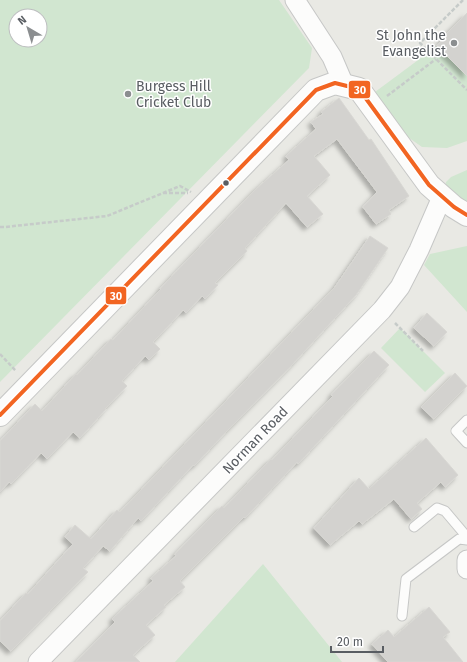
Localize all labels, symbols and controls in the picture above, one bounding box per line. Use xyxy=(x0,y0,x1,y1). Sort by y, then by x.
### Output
north arrow xyxy=(8,8,48,48)
text: N xyxy=(15,13,29,28)
place label: St John the Evangelist xyxy=(376,27,447,60)
marker: St John the Evangelist xyxy=(449,38,459,48)
place label: Burgess Hill Cricket Club xyxy=(136,78,211,111)
line badge: 30 xyxy=(348,80,371,99)
text: 30 xyxy=(353,84,367,97)
marker: Burgess Hill Cricket Club xyxy=(123,89,133,99)
unlabelled marker xyxy=(221,178,231,188)
line badge: 30 xyxy=(105,286,127,305)
text: 30 xyxy=(109,290,123,303)
street label: Norman Road xyxy=(219,403,292,478)
scale bar xyxy=(331,628,383,654)
text: 20 m xyxy=(337,635,363,649)

